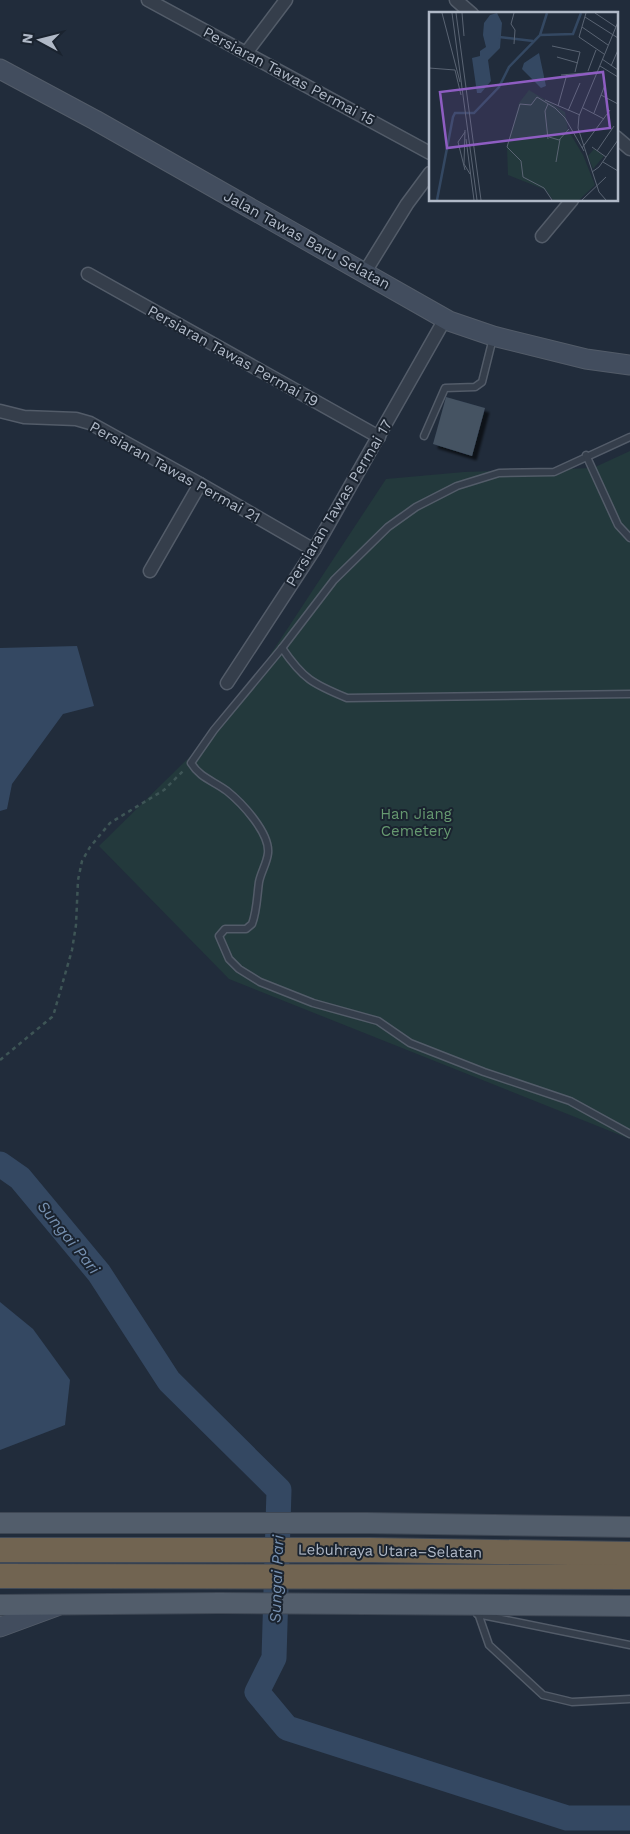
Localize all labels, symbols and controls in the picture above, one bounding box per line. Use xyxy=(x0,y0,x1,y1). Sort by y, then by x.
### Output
inset map xyxy=(429,12,618,201)
north arrow xyxy=(15,15,65,65)
street label: Persiaran Tawas Permai 15 xyxy=(200,23,378,129)
text: N xyxy=(19,32,36,45)
street label: Jalan Tawas Baru Selatan xyxy=(221,187,393,293)
street label: Persiaran Tawas Permai 19 xyxy=(144,301,322,411)
street label: Persiaran Tawas Permai 17 xyxy=(282,416,396,590)
street label: Persiaran Tawas Permai 21 xyxy=(87,418,263,526)
park label: Han Jiang Cemetery xyxy=(380,805,452,840)
water label: Sungai Pari xyxy=(33,1197,104,1278)
water label: Sungai Pari xyxy=(265,1534,288,1623)
street label: Lebuhraya Utara–Selatan xyxy=(298,1540,482,1562)

